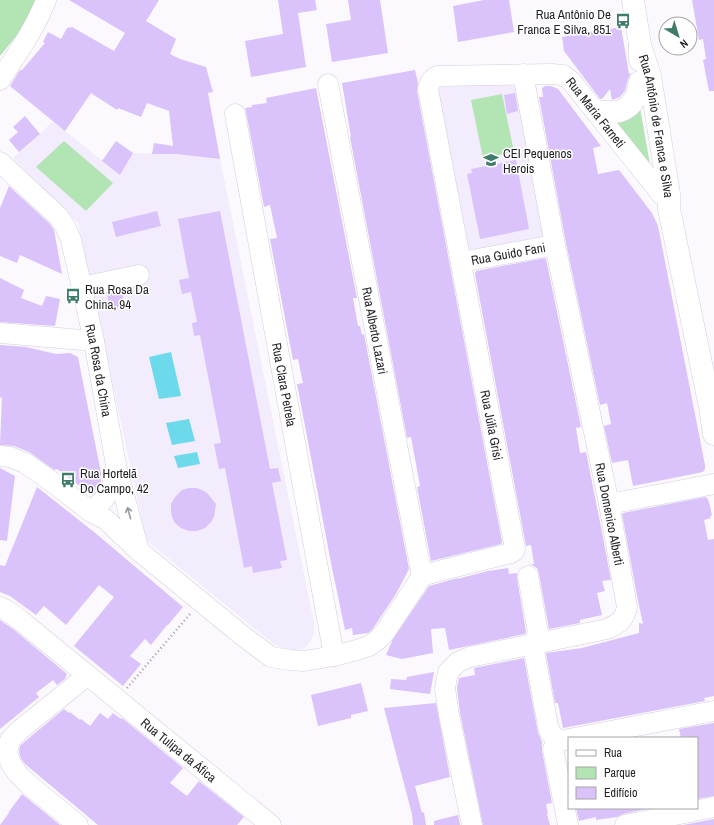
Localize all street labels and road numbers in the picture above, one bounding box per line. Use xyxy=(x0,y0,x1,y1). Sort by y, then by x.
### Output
street label: Rua Antônio de Franca e Silva xyxy=(635,52,677,198)
street label: Rua Maria Farneti xyxy=(562,74,629,152)
street label: Rua Guido Fani xyxy=(470,239,547,269)
street label: Rua Alberto Lazari xyxy=(358,286,391,376)
street label: Rua Rosa da China xyxy=(81,322,115,418)
street label: Rua Clara Petrela xyxy=(268,341,300,428)
street label: Rua Júlia Grisi xyxy=(476,389,507,462)
street label: Rua Domenico Alberti xyxy=(591,461,628,567)
street label: Rua Tulipa da Áfica xyxy=(137,714,220,786)

